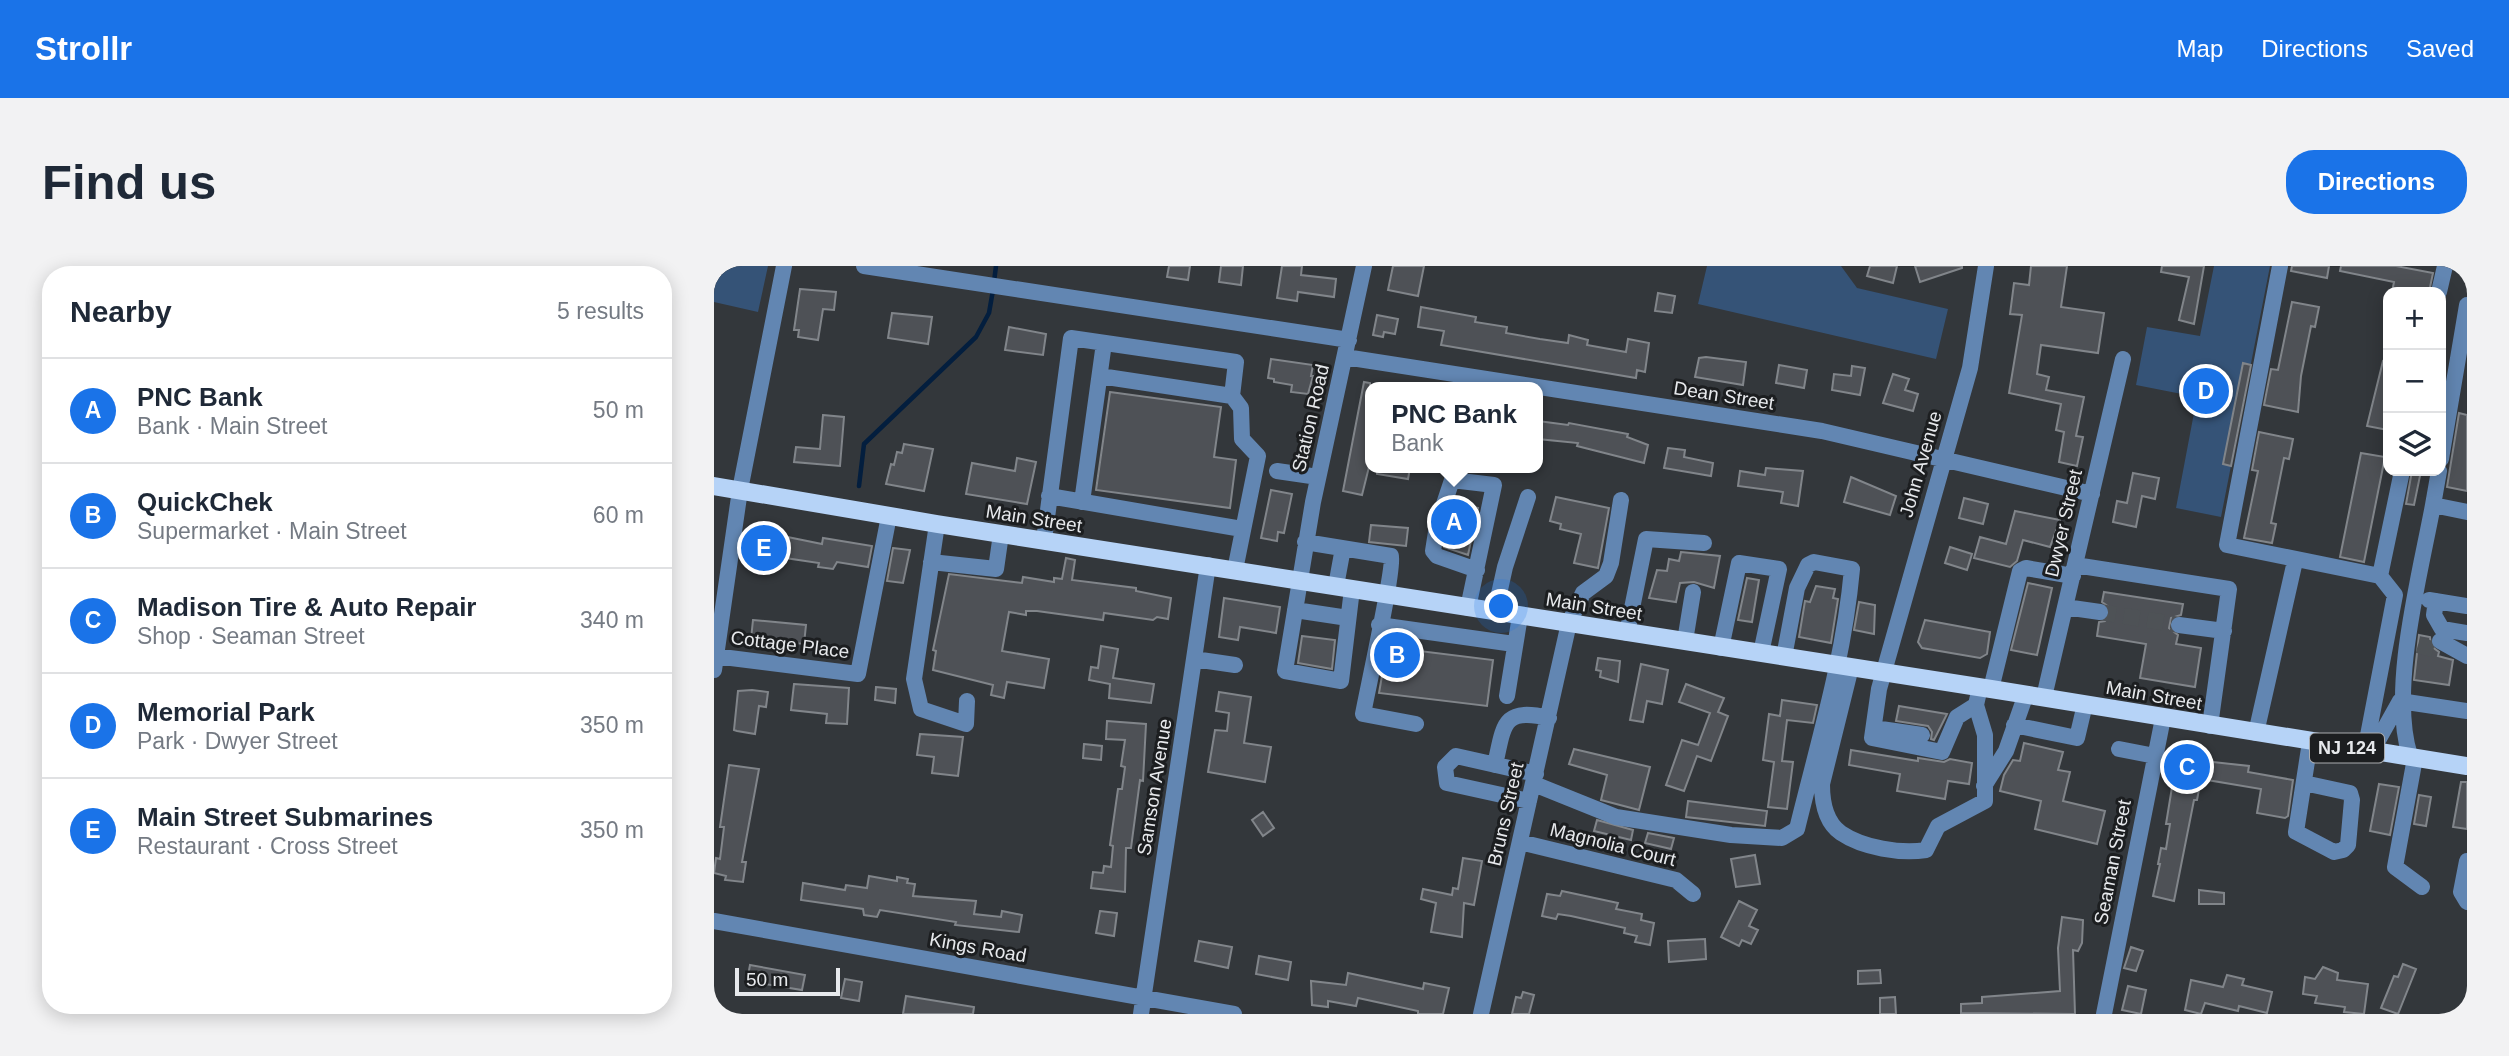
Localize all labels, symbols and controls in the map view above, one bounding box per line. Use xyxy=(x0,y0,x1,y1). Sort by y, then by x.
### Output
text: Strollr xyxy=(35,30,132,67)
text: Map xyxy=(2177,35,2223,62)
text: Directions xyxy=(2261,35,2368,62)
text: Saved xyxy=(2406,35,2474,62)
button: Directions xyxy=(2286,150,2467,214)
text: Find us xyxy=(42,155,216,209)
map controls xyxy=(2383,287,2446,476)
button: + xyxy=(2383,287,2446,350)
text: Nearby xyxy=(70,295,172,328)
text: 5 results xyxy=(557,298,644,324)
button: − xyxy=(2383,350,2446,413)
street label: Station Road xyxy=(1288,362,1333,474)
pin: D xyxy=(2183,365,2229,417)
street label: Dean Street xyxy=(1672,377,1776,414)
text: PNC Bank xyxy=(137,382,263,412)
popup xyxy=(1365,382,1543,473)
text: A xyxy=(85,397,101,423)
text: 50 m xyxy=(593,397,644,423)
text: PNC Bank xyxy=(1391,399,1517,429)
street label: John Avenue xyxy=(1895,409,1946,520)
text: Bank · Main Street xyxy=(137,413,327,439)
button: layers xyxy=(2383,413,2446,476)
text: Bank xyxy=(1391,430,1444,456)
street label: Dwyer Street xyxy=(2041,467,2086,579)
text: QuickChek xyxy=(137,487,273,517)
pin: A xyxy=(1431,496,1477,548)
street label: Main Street xyxy=(984,501,1084,537)
text: B xyxy=(85,502,101,528)
text: 60 m xyxy=(593,502,644,528)
text: Supermarket · Main Street xyxy=(137,518,407,544)
pin: E xyxy=(741,522,787,574)
your location xyxy=(1484,589,1518,623)
street label: Main Street xyxy=(1544,589,1644,625)
text: Madison Tire & Auto Repair xyxy=(137,592,477,622)
text: C xyxy=(85,607,101,633)
text: 340 m xyxy=(580,607,644,633)
text: Shop · Seaman Street xyxy=(137,623,365,649)
street label: Cottage Place xyxy=(729,627,850,662)
pin: B xyxy=(1374,629,1420,681)
street label: Main Street xyxy=(2104,677,2204,714)
text: Memorial Park xyxy=(137,697,315,727)
text: D xyxy=(85,712,101,738)
text: 350 m xyxy=(580,712,644,738)
street label: Samson Avenue xyxy=(1133,717,1176,857)
text: Park · Dwyer Street xyxy=(137,728,338,754)
road number: NJ 124 xyxy=(2310,734,2384,762)
pin: C xyxy=(2164,741,2210,793)
street label: Bruns Street xyxy=(1483,760,1528,868)
street label: Seaman Street xyxy=(2090,797,2135,926)
text: Main Street Submarines xyxy=(137,802,433,832)
text: E xyxy=(85,817,101,843)
text: 350 m xyxy=(580,817,644,843)
street label: Magnolia Court xyxy=(1548,819,1679,870)
text: Restaurant · Cross Street xyxy=(137,833,398,859)
street label: Kings Road xyxy=(928,929,1028,966)
scale bar xyxy=(735,965,840,997)
text: 50 m xyxy=(746,969,788,990)

